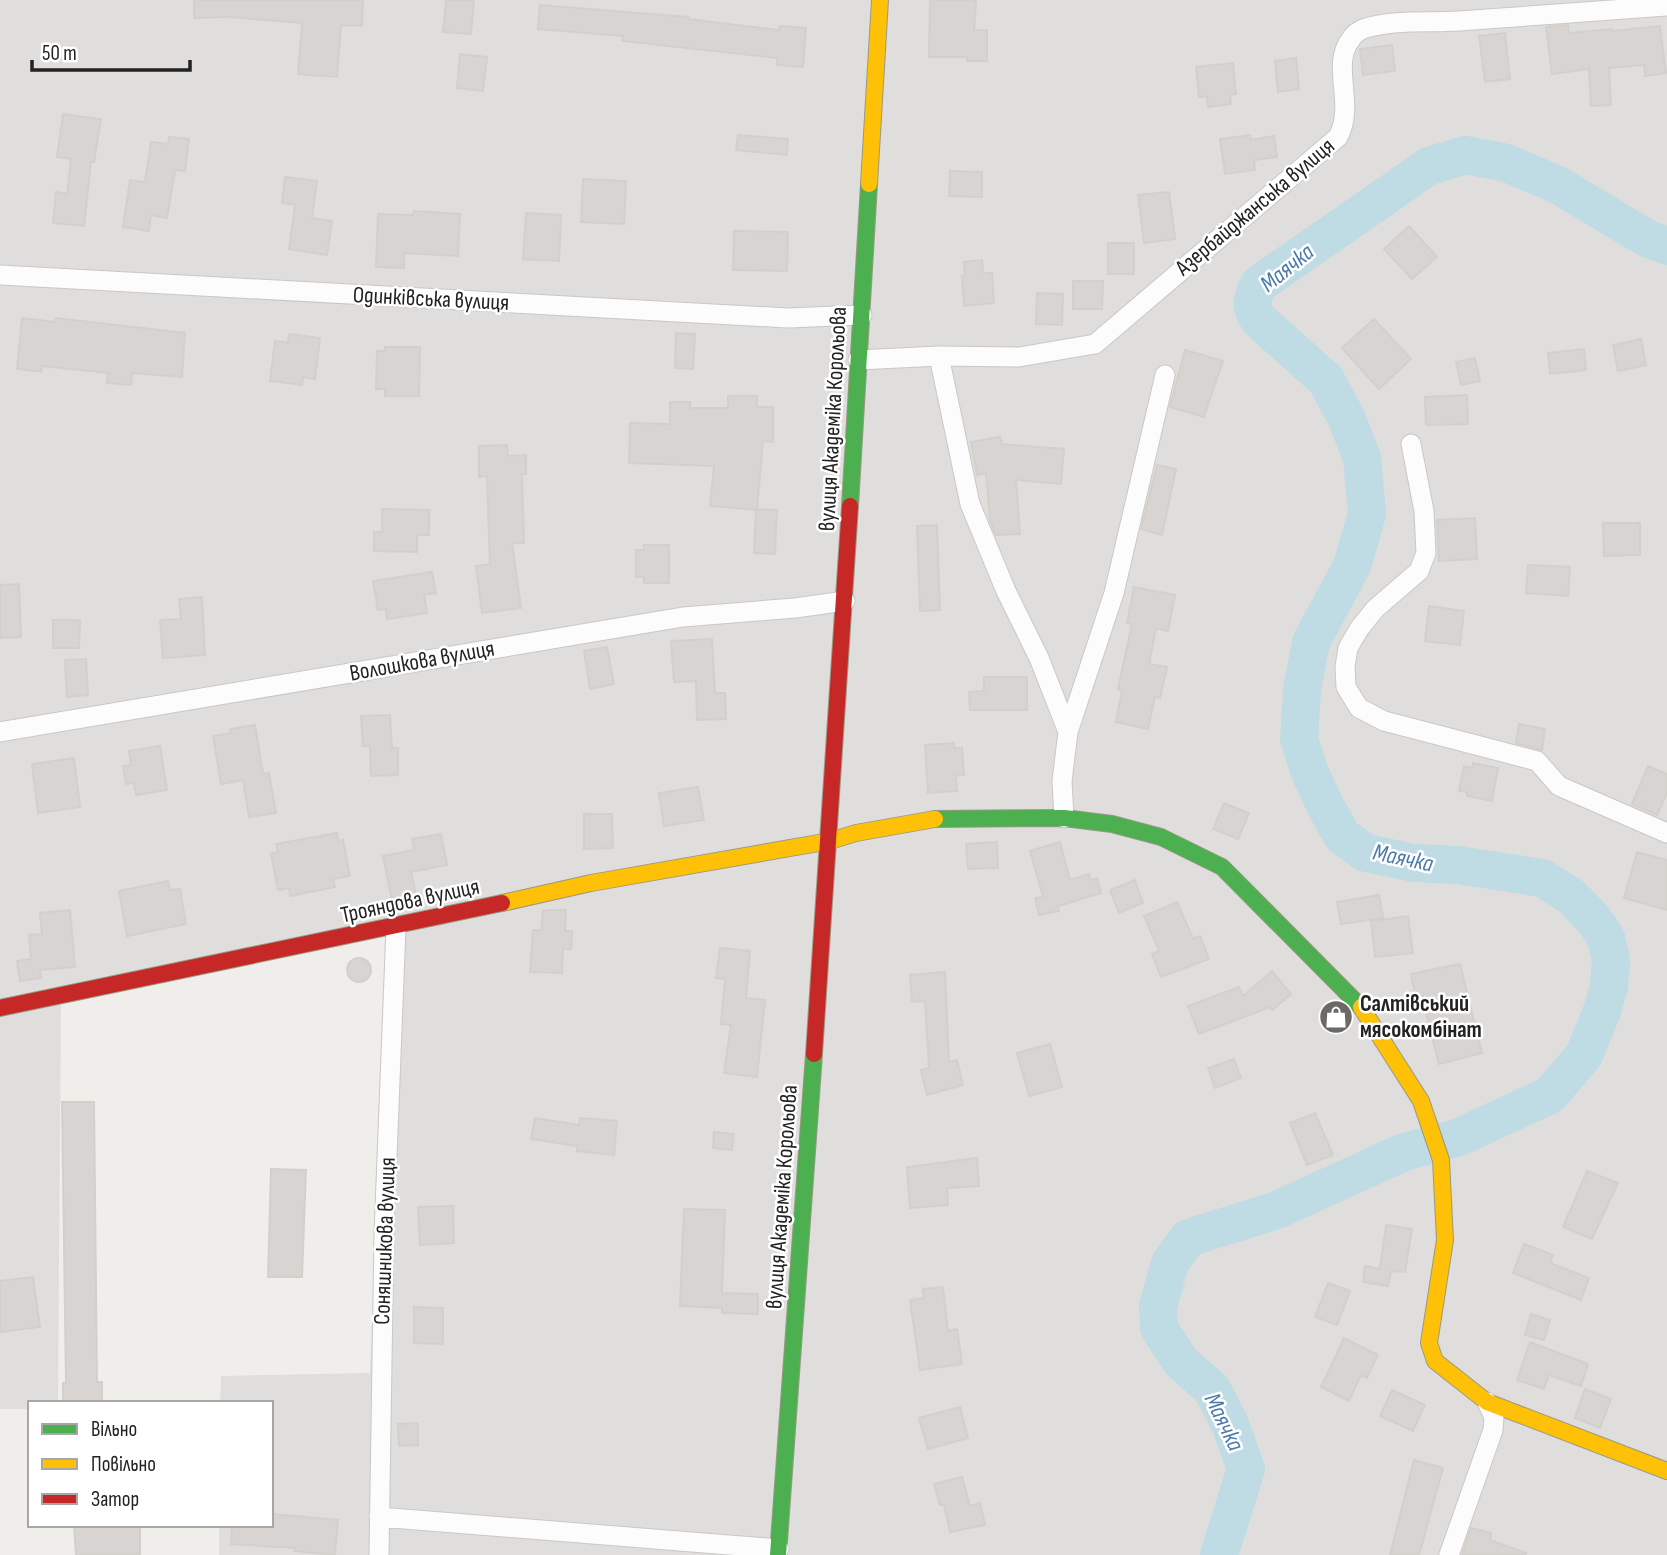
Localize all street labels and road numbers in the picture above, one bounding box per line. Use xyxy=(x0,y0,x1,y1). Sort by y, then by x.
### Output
street label: Азербайджанська вулиця xyxy=(1169,132,1340,282)
street label: Одинківська вулиця xyxy=(352,281,510,317)
street label: вулиця Академіка Корольова xyxy=(813,306,853,532)
street label: Волошкова вулиця xyxy=(347,634,497,688)
street label: Трояндова вулиця xyxy=(338,873,482,929)
street label: вулиця Академіка Корольова xyxy=(760,1084,804,1310)
street label: Соняшникова вулиця xyxy=(368,1157,402,1325)

